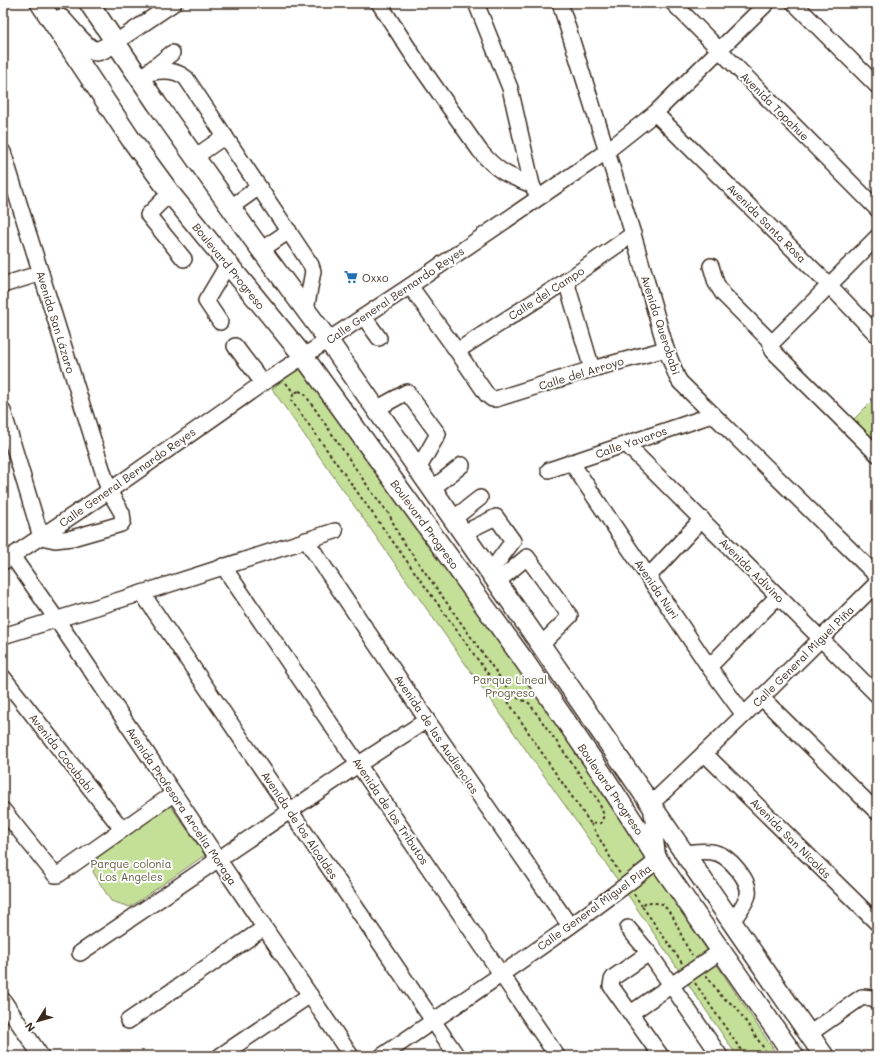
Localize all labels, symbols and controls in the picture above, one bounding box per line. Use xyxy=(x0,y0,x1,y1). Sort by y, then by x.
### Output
street label: Avenida Topahue xyxy=(737,68,813,144)
street label: Avenida Santa Rosa xyxy=(724,180,810,266)
street label: Boulevard Progreso xyxy=(190,220,269,313)
street label: Calle General Bernardo Reyes xyxy=(323,243,467,347)
street label: Calle del Campo xyxy=(505,263,587,323)
street label: Avenida San Lázaro xyxy=(33,269,79,375)
supermarket icon: Oxxo xyxy=(343,269,359,285)
place label: Oxxo xyxy=(362,270,389,285)
street label: Avenida Querobabi xyxy=(638,273,684,377)
street label: Calle del Arroyo xyxy=(537,353,626,393)
street label: Calle Yavaros xyxy=(593,423,669,461)
street label: Calle General Bernardo Reyes xyxy=(56,424,198,530)
street label: Boulevard Progreso xyxy=(387,476,463,572)
street label: Avenida Adivino xyxy=(716,534,788,606)
street label: Avenida Nuri xyxy=(631,556,683,622)
street label: Calle General Miguel Piña xyxy=(749,602,857,710)
street label: Avenida de las Audiencias xyxy=(391,672,483,796)
park label: Parque Lineal Progreso xyxy=(473,672,547,700)
street label: Avenida Cocubabi xyxy=(26,710,98,796)
street label: Avenida Profesora Arcelia Moraga xyxy=(123,724,241,888)
street label: Boulevard Progreso xyxy=(575,740,647,838)
street label: Avenida de los Tributos xyxy=(350,755,432,867)
street label: Avenida de los Alcaldes xyxy=(258,768,342,882)
street label: Avenida San Nicolás xyxy=(747,794,835,882)
park label: Parque colonia Los Angeles xyxy=(90,856,172,884)
street label: Calle General Miguel Piña xyxy=(534,860,654,954)
north arrow xyxy=(18,1001,58,1041)
text: N xyxy=(21,1019,38,1035)

